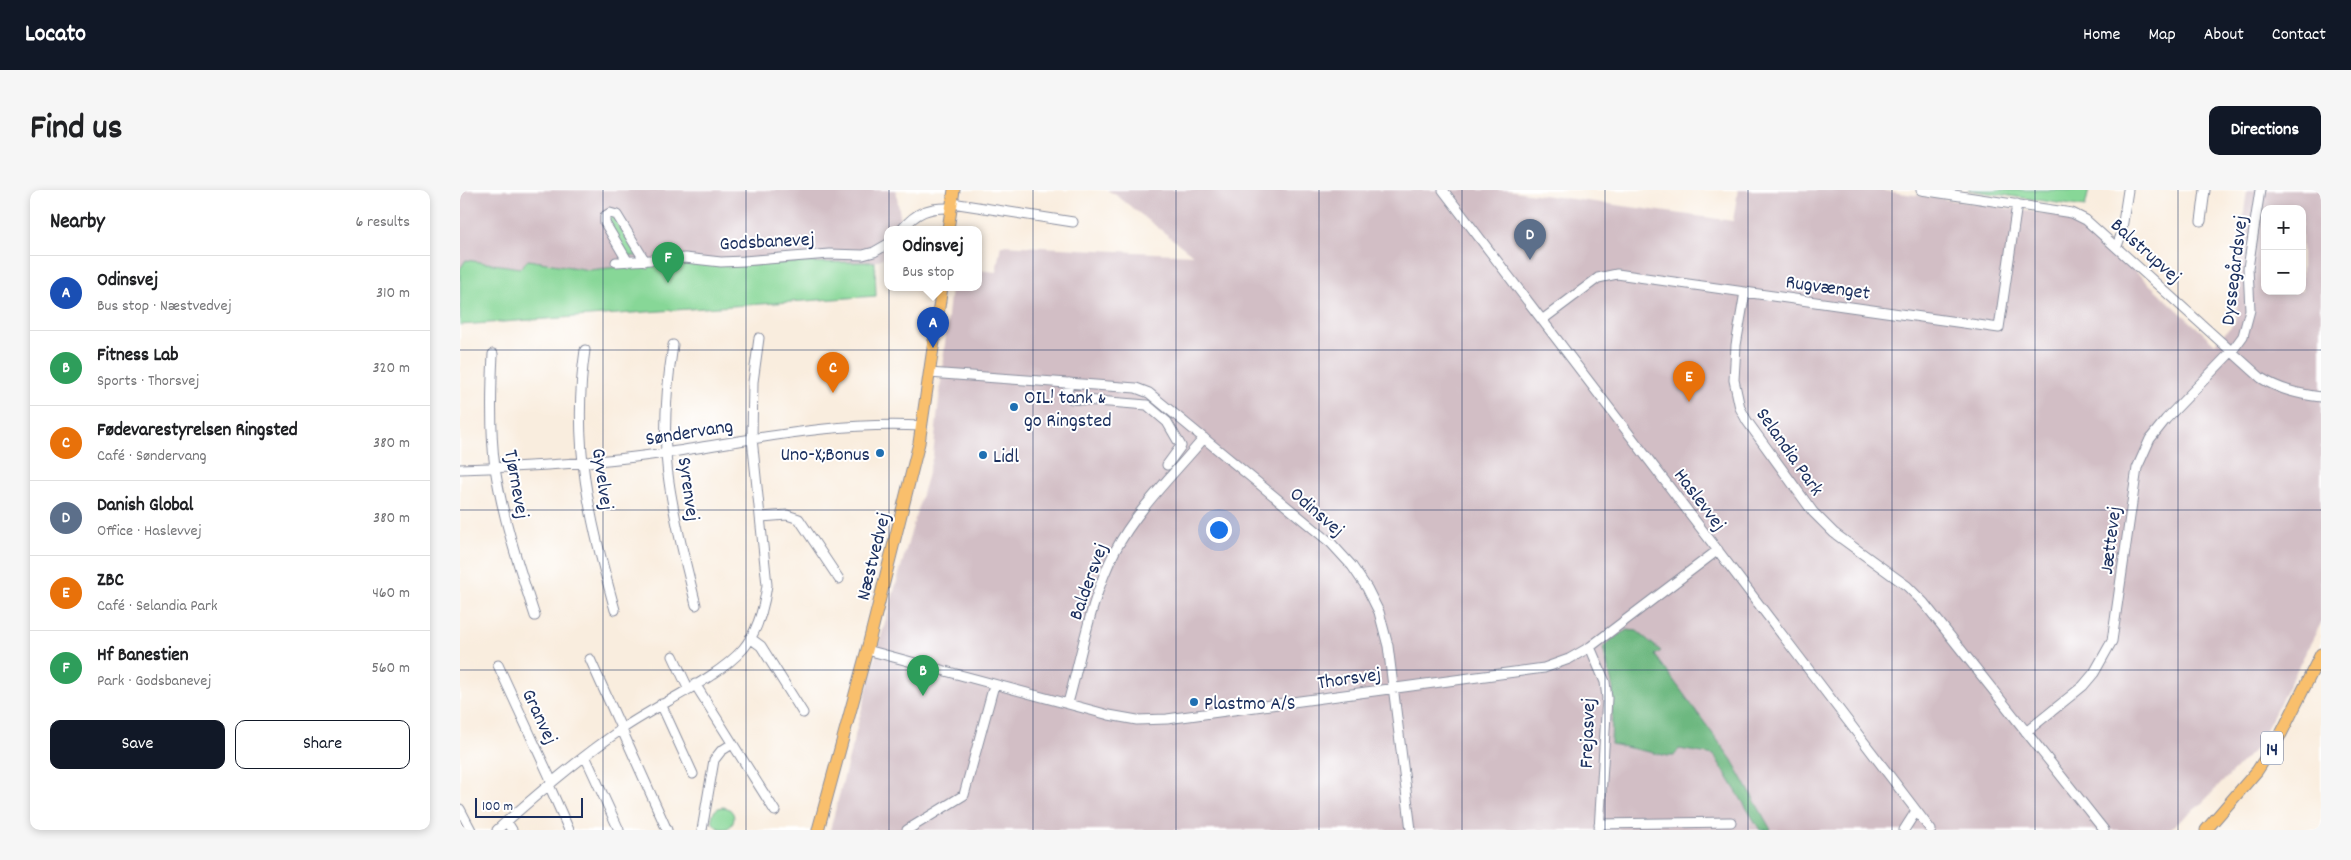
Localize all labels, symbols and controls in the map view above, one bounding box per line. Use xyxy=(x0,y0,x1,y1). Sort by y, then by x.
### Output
text: Locato xyxy=(25,18,86,52)
text: Home xyxy=(2083,23,2120,48)
text: Map xyxy=(2148,23,2176,48)
text: About xyxy=(2204,23,2244,48)
text: Contact xyxy=(2272,23,2326,48)
text: Find us xyxy=(30,105,122,155)
button: Directions xyxy=(2209,106,2321,155)
map controls xyxy=(2261,205,2306,295)
button: + xyxy=(2261,205,2306,250)
text: Nearby xyxy=(50,208,105,238)
text: 6 results xyxy=(355,211,410,234)
street label: Balstrupvej xyxy=(2103,213,2187,292)
street label: Dyssegårdsvej xyxy=(2215,214,2257,327)
pin: D xyxy=(1514,219,1546,260)
popup xyxy=(884,226,982,291)
street label: Godsbanevej xyxy=(719,227,815,259)
text: Odinsvej xyxy=(902,234,964,261)
pin: F xyxy=(652,242,684,283)
button: − xyxy=(2261,250,2306,295)
text: Bus stop xyxy=(902,261,954,284)
text: Odinsvej xyxy=(97,268,158,295)
street label: Rugvænget xyxy=(1784,269,1872,309)
text: A xyxy=(62,282,70,305)
text: 310 m xyxy=(376,282,410,305)
text: Bus stop · Næstvedvej xyxy=(97,295,232,318)
pin: A xyxy=(917,307,949,348)
text: Fitness Lab xyxy=(97,343,178,370)
pin: C xyxy=(817,352,849,393)
text: B xyxy=(62,357,70,380)
text: 320 m xyxy=(373,357,410,380)
pin: E xyxy=(1673,361,1705,402)
text: Sports · Thorsvej xyxy=(97,370,200,393)
place label: OIL! tank & go Ringsted xyxy=(1024,385,1112,436)
marker: OIL! tank & go Ringsted xyxy=(1008,401,1020,413)
street label: Selandia Park xyxy=(1748,403,1829,503)
street label: Søndervang xyxy=(644,413,735,455)
text: Fødevarestyrelsen Ringsted xyxy=(97,418,298,445)
text: C xyxy=(62,432,70,455)
text: 380 m xyxy=(373,432,410,455)
place label: Uno-X;Bonus xyxy=(780,442,870,470)
place label: Lidl xyxy=(993,444,1019,472)
text: Café · Søndervang xyxy=(97,445,207,468)
street label: Gyvelvej xyxy=(583,447,619,512)
marker: Uno-X;Bonus xyxy=(874,447,886,459)
street label: Tjørnevej xyxy=(495,448,535,521)
marker: Lidl xyxy=(977,449,989,461)
street label: Syrenvej xyxy=(669,455,705,523)
street label: Haslevvej xyxy=(1666,463,1732,538)
street label: Odinsvej xyxy=(1282,482,1350,545)
text: Danish Global xyxy=(97,493,193,520)
street label: Jættevej xyxy=(2094,505,2130,576)
text: D xyxy=(62,507,70,530)
text: 380 m xyxy=(373,507,410,530)
street label: Næstvedvej xyxy=(850,510,899,604)
your location xyxy=(1206,517,1232,543)
text: Office · Haslevvej xyxy=(97,520,202,543)
street label: Baldersvej xyxy=(1063,540,1117,624)
text: ZBC xyxy=(97,568,124,595)
text: E xyxy=(62,582,70,605)
text: 460 m xyxy=(372,582,410,605)
text: Café · Selandia Park xyxy=(97,595,218,618)
text: Hf Banestien xyxy=(97,643,188,670)
pin: B xyxy=(907,655,939,696)
text: F xyxy=(62,657,70,680)
text: 560 m xyxy=(371,657,410,680)
street label: Thorsvej xyxy=(1316,662,1383,698)
text: Park · Godsbanevej xyxy=(97,670,211,693)
street label: Granvej xyxy=(513,685,563,750)
place label: Plastmo A/S xyxy=(1204,691,1296,719)
marker: Plastmo A/S xyxy=(1188,696,1200,708)
street label: Frejasvej xyxy=(1574,697,1604,769)
button: Save xyxy=(50,720,225,769)
button: Share xyxy=(235,720,410,769)
road number: 14 xyxy=(2261,732,2283,764)
scale bar xyxy=(475,795,582,818)
text: 100 m xyxy=(482,797,513,817)

